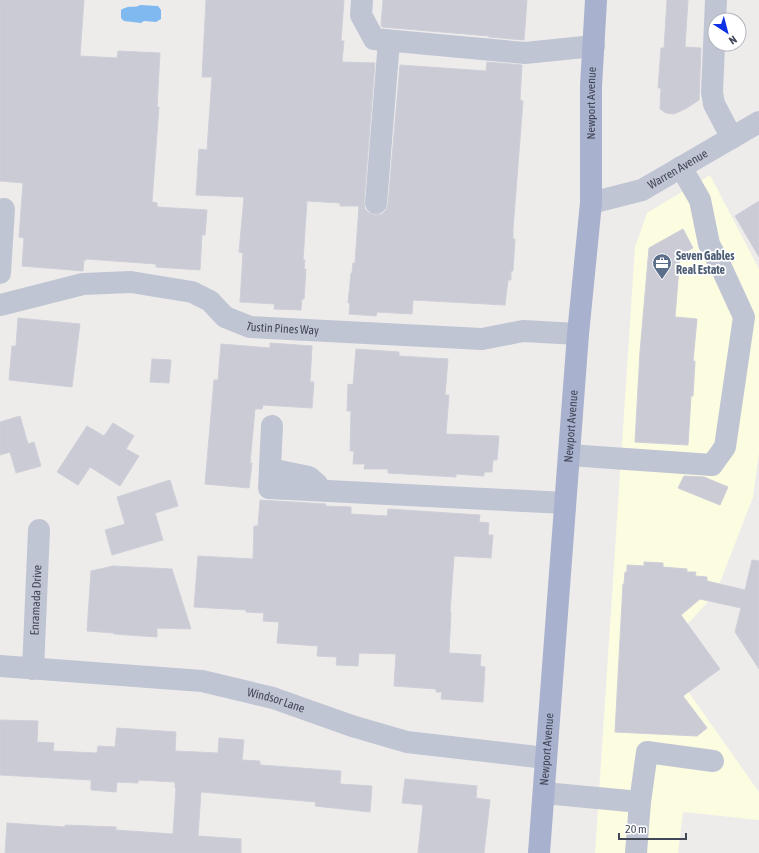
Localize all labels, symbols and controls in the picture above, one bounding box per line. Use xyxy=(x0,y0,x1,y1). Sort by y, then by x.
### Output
north arrow xyxy=(707,12,747,52)
text: N xyxy=(727,33,739,47)
street label: Newport Avenue xyxy=(584,66,599,139)
street label: Warren Avenue xyxy=(645,146,710,192)
place label: Seven Gables Real Estate xyxy=(676,249,735,277)
office icon: Seven Gables Real Estate xyxy=(651,252,673,280)
street label: Tustin Pines Way xyxy=(244,319,319,338)
street label: Newport Avenue xyxy=(561,389,581,463)
street label: Enramada Drive xyxy=(27,565,44,636)
street label: Windsor Lane xyxy=(246,685,307,716)
street label: Newport Avenue xyxy=(537,713,556,786)
scale bar xyxy=(619,815,686,841)
text: 20 m xyxy=(625,822,647,836)

